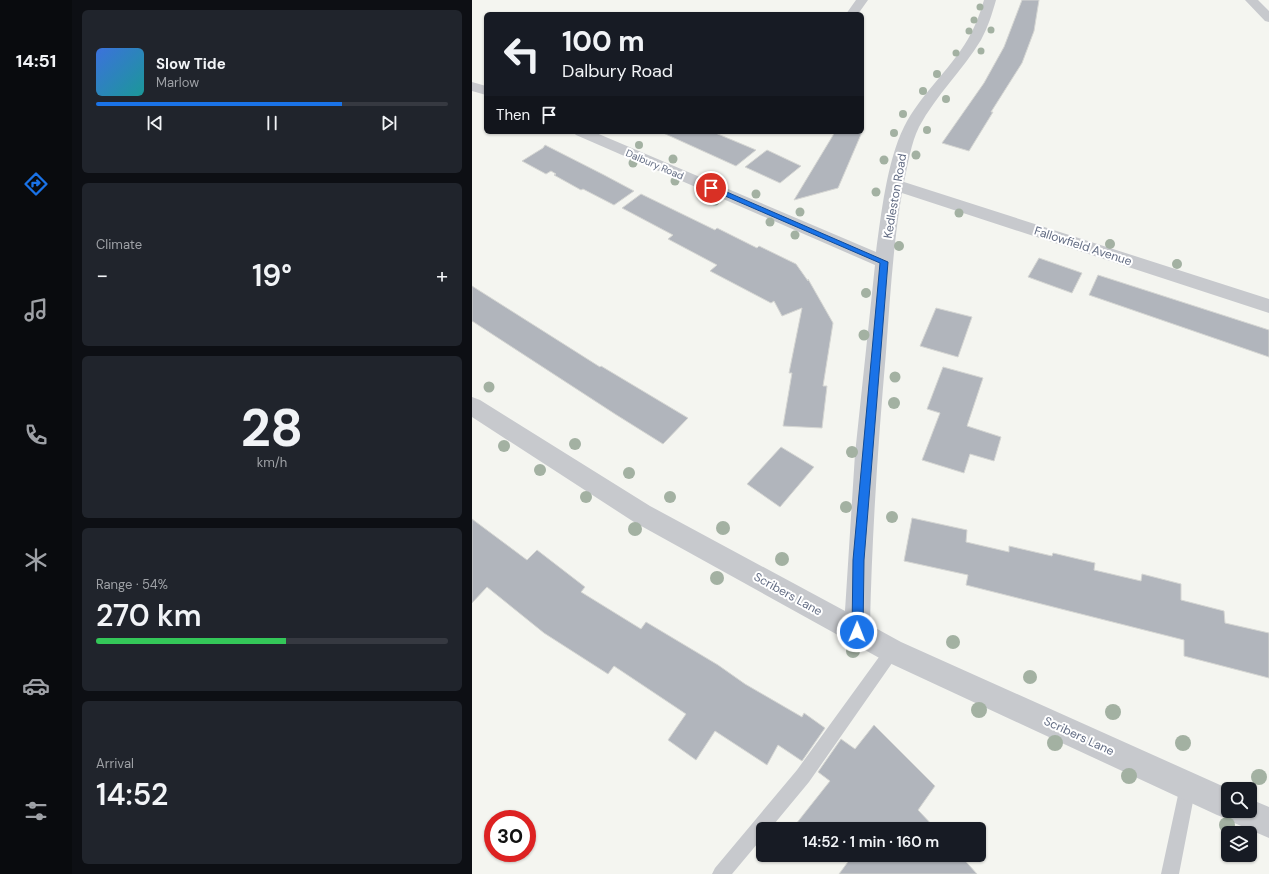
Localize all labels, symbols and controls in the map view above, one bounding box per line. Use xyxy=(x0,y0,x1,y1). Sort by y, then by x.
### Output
text: 100 m xyxy=(562,23,645,60)
icon: left xyxy=(496,28,548,80)
text: 14:51 xyxy=(16,49,56,73)
text: Slow Tide xyxy=(156,54,226,74)
text: Dalbury Road xyxy=(562,59,673,83)
text: Marlow xyxy=(156,74,199,91)
icon: arrive xyxy=(538,104,560,126)
text: Then xyxy=(496,105,530,125)
icon: previous xyxy=(144,112,166,134)
icon: pause xyxy=(261,112,283,134)
icon: next xyxy=(378,112,400,134)
street label: Dalbury Road xyxy=(624,146,686,183)
street label: Kedleston Road xyxy=(880,152,910,240)
icon: directions xyxy=(22,170,50,198)
pin xyxy=(694,171,728,205)
icon: arrive xyxy=(700,177,722,199)
street label: Fallowfield Avenue xyxy=(1032,223,1134,269)
text: Climate xyxy=(96,236,142,253)
text: 19° xyxy=(252,256,292,295)
text: − xyxy=(96,261,108,290)
text: + xyxy=(436,261,448,290)
icon: music xyxy=(22,296,50,324)
text: 28 xyxy=(241,394,303,462)
icon: phone xyxy=(22,421,50,449)
text: km/h xyxy=(257,454,287,471)
icon: climate xyxy=(22,546,50,574)
street label: Scribers Lane xyxy=(751,569,825,619)
text: Range · 54% xyxy=(96,576,168,593)
text: 270 km xyxy=(96,596,202,635)
position arrow xyxy=(836,611,878,653)
icon: car xyxy=(22,672,50,700)
street label: Scribers Lane xyxy=(1041,713,1117,759)
text: Arrival xyxy=(96,755,134,772)
text: 14:52 xyxy=(96,775,168,814)
map controls xyxy=(1221,782,1257,862)
button: search xyxy=(1221,782,1257,818)
icon: filters xyxy=(22,797,50,825)
speed limit sign: 30 xyxy=(484,810,536,862)
button: layers xyxy=(1221,826,1257,862)
text: 14:52 · 1 min · 160 m xyxy=(803,832,939,852)

